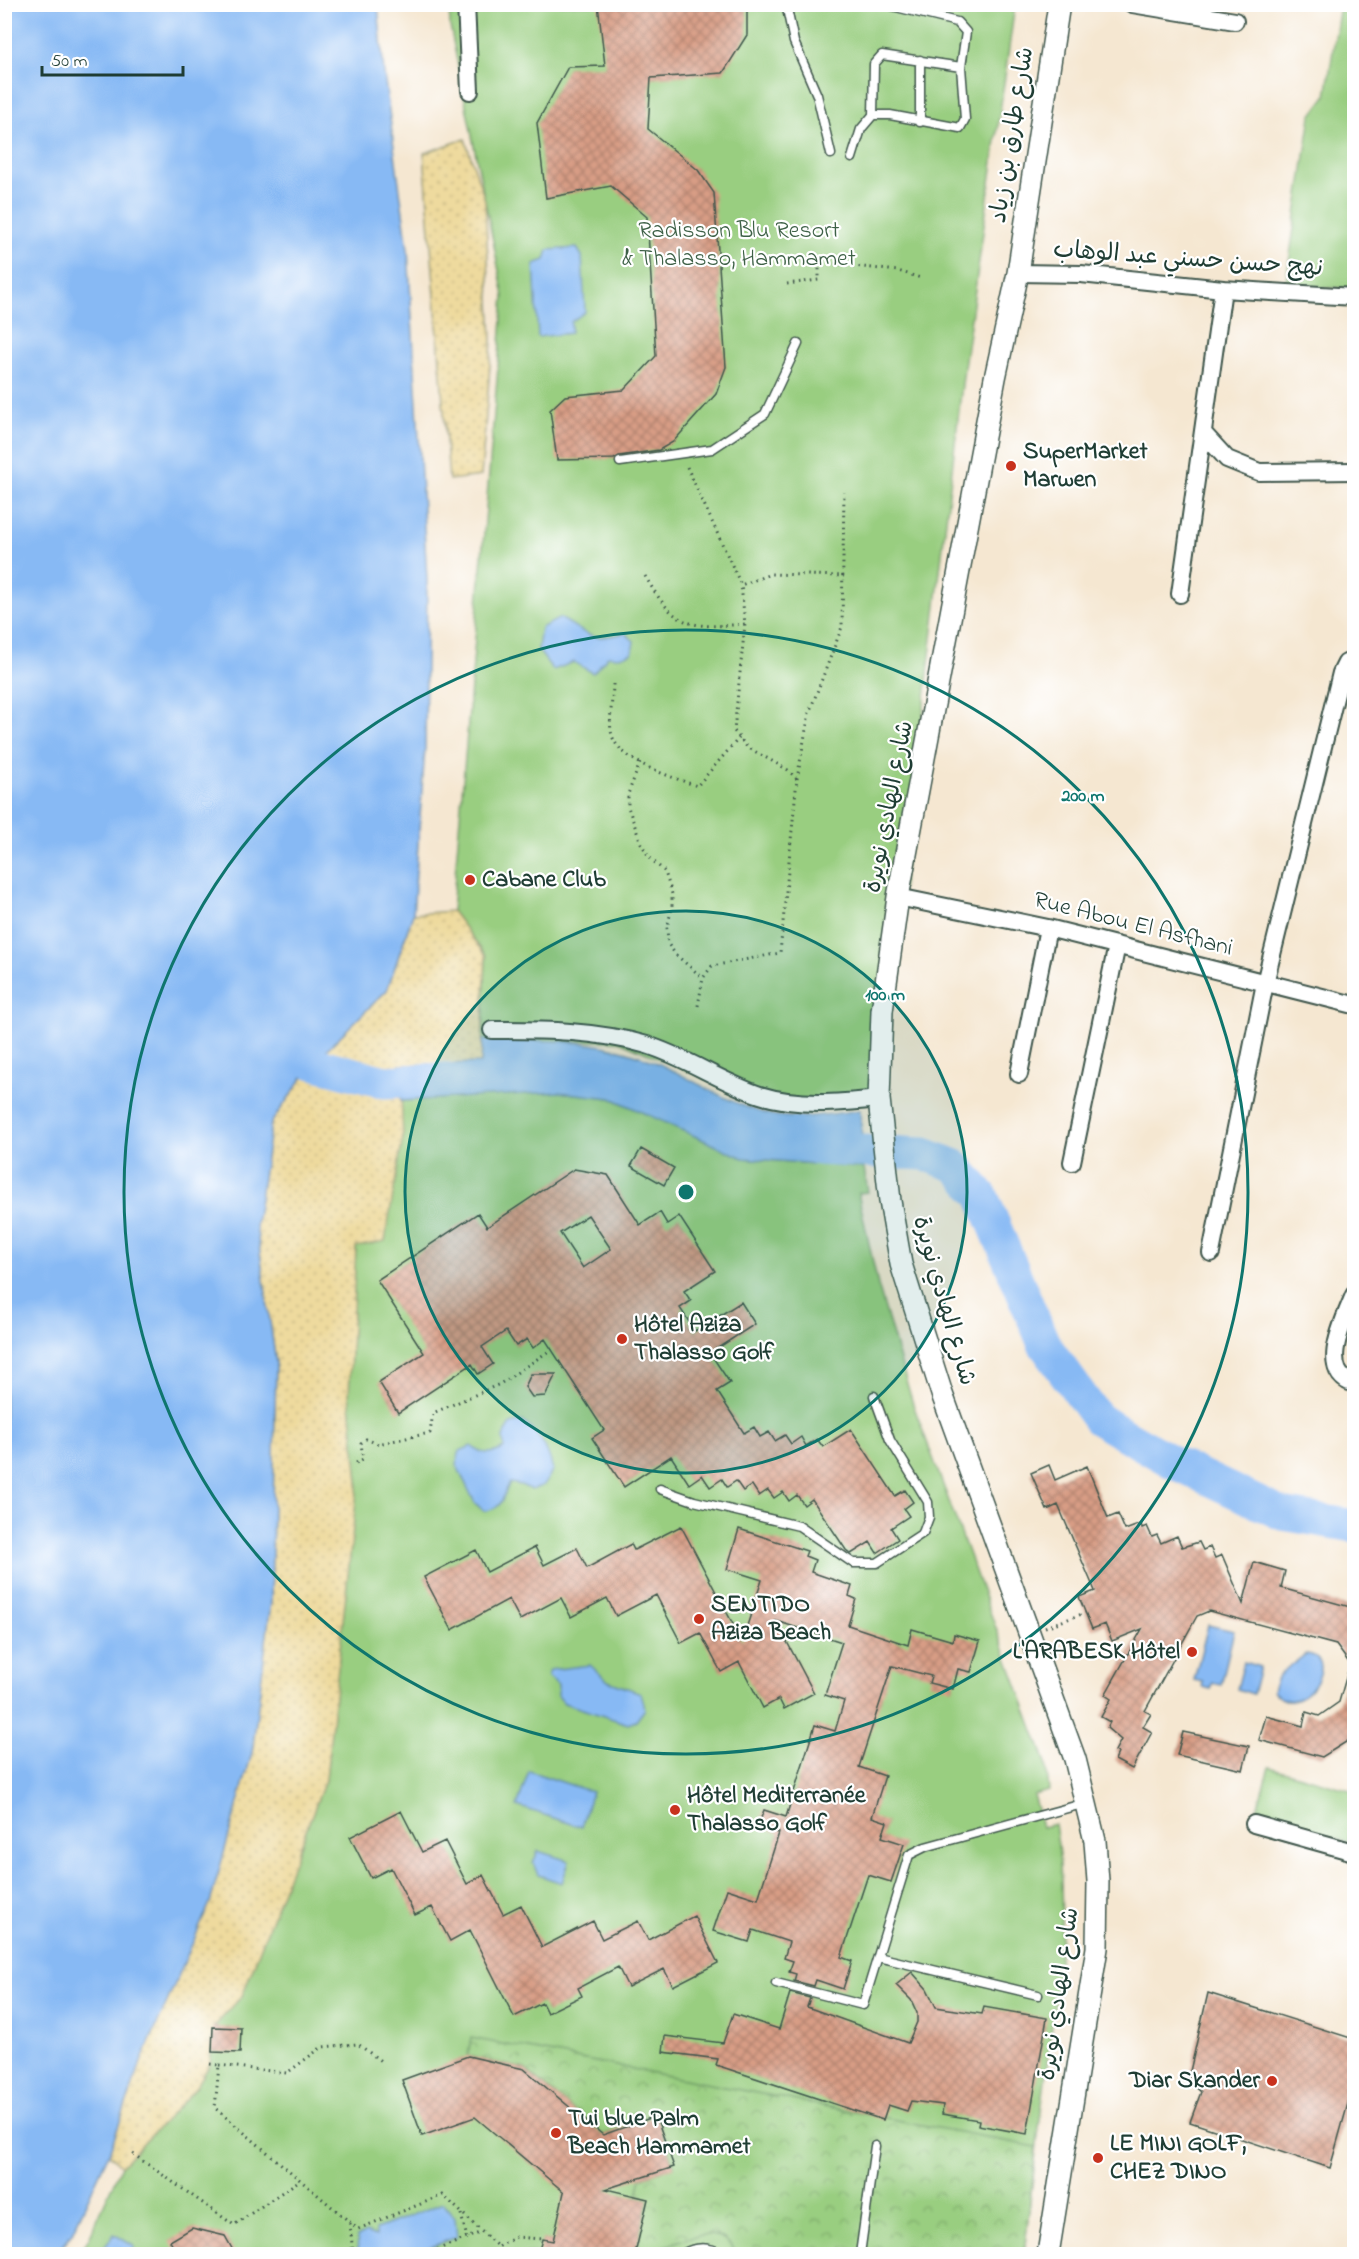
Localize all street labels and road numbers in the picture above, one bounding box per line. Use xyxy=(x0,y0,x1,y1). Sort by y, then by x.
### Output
street label: شارع طارق بن زياد xyxy=(982,44,1044,226)
street label: نهج حسن حسني عبد الوهاب xyxy=(1052,233,1324,288)
street label: شارع الهادي نويرة xyxy=(856,718,924,896)
street label: Rue Abou El Asfhani xyxy=(1030,883,1236,967)
street label: شارع الهادي نويرة xyxy=(902,1212,984,1390)
street label: شارع الهادي نويرة xyxy=(1031,1905,1089,2083)

